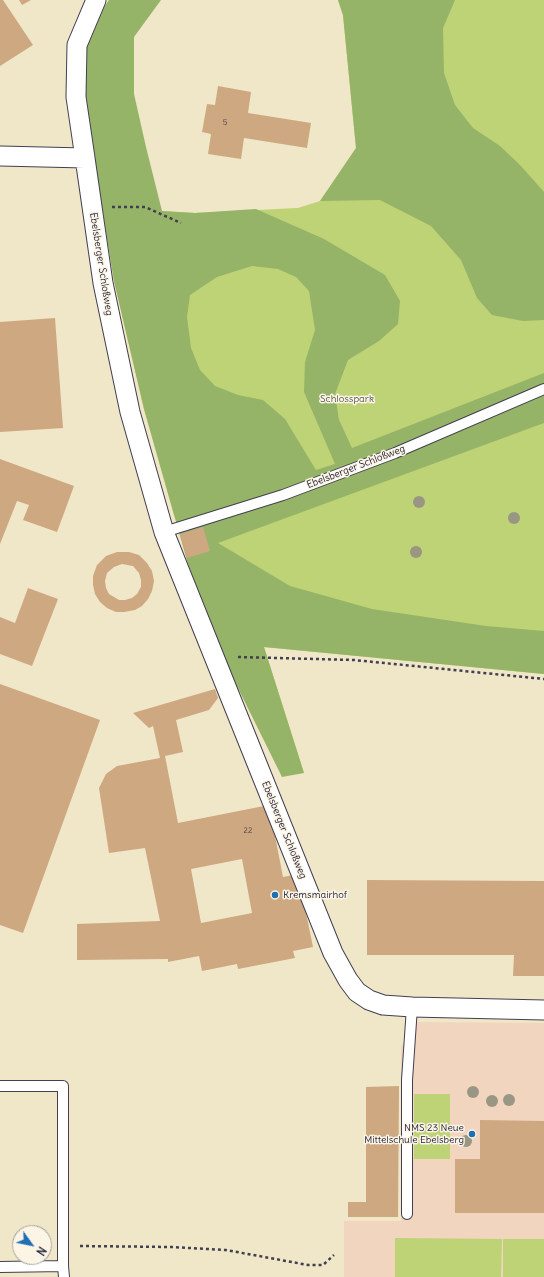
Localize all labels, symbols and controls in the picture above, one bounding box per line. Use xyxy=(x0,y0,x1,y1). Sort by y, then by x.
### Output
house number: 5 xyxy=(223,118,227,128)
street label: Ebelsberger Schloßweg xyxy=(87,212,115,316)
park label: Schlosspark xyxy=(320,393,374,405)
street label: Ebelsberger Schloßweg xyxy=(305,443,407,491)
street label: Ebelsberger Schloßweg xyxy=(259,779,309,881)
house number: 22 xyxy=(244,826,252,836)
place label: Kremsmairhof xyxy=(283,889,347,901)
marker: Kremsmairhof xyxy=(270,890,280,900)
place label: NMS 23 Neue Mittelschule Ebelsberg xyxy=(364,1122,464,1146)
marker: NMS 23 Neue Mittelschule Ebelsberg xyxy=(467,1129,477,1139)
north arrow xyxy=(12,1225,52,1265)
text: N xyxy=(33,1244,49,1258)

